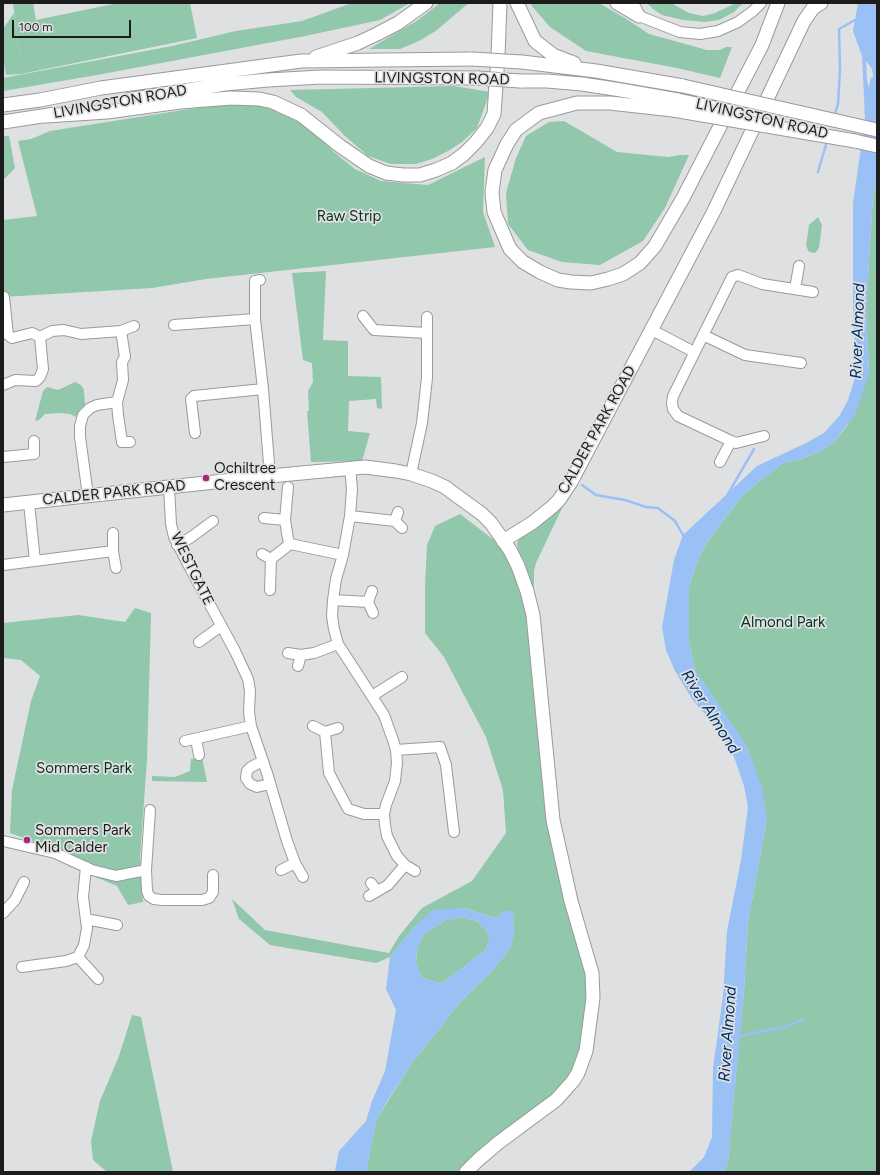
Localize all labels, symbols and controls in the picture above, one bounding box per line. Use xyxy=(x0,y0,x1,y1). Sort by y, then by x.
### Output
scale bar xyxy=(14,12,133,38)
text: 100 m xyxy=(19,20,53,34)
street label: LIVINGSTON ROAD xyxy=(374,69,510,89)
street label: LIVINGSTON ROAD xyxy=(52,81,188,123)
street label: LIVINGSTON ROAD xyxy=(694,95,830,143)
park label: Raw Strip xyxy=(317,208,381,226)
water label: River Almond xyxy=(847,283,869,379)
street label: CALDER PARK ROAD xyxy=(554,363,640,497)
place label: Ochiltree Crescent xyxy=(214,460,276,495)
marker: Ochiltree Crescent xyxy=(201,473,211,483)
street label: CALDER PARK ROAD xyxy=(42,477,186,509)
street label: WESTGATE xyxy=(167,529,217,609)
park label: Almond Park xyxy=(741,614,825,632)
water label: River Almond xyxy=(676,666,744,758)
park label: Sommers Park xyxy=(36,760,132,778)
place label: Sommers Park Mid Calder xyxy=(35,822,131,857)
marker: Sommers Park Mid Calder xyxy=(22,835,32,845)
water label: River Almond xyxy=(715,986,741,1082)

